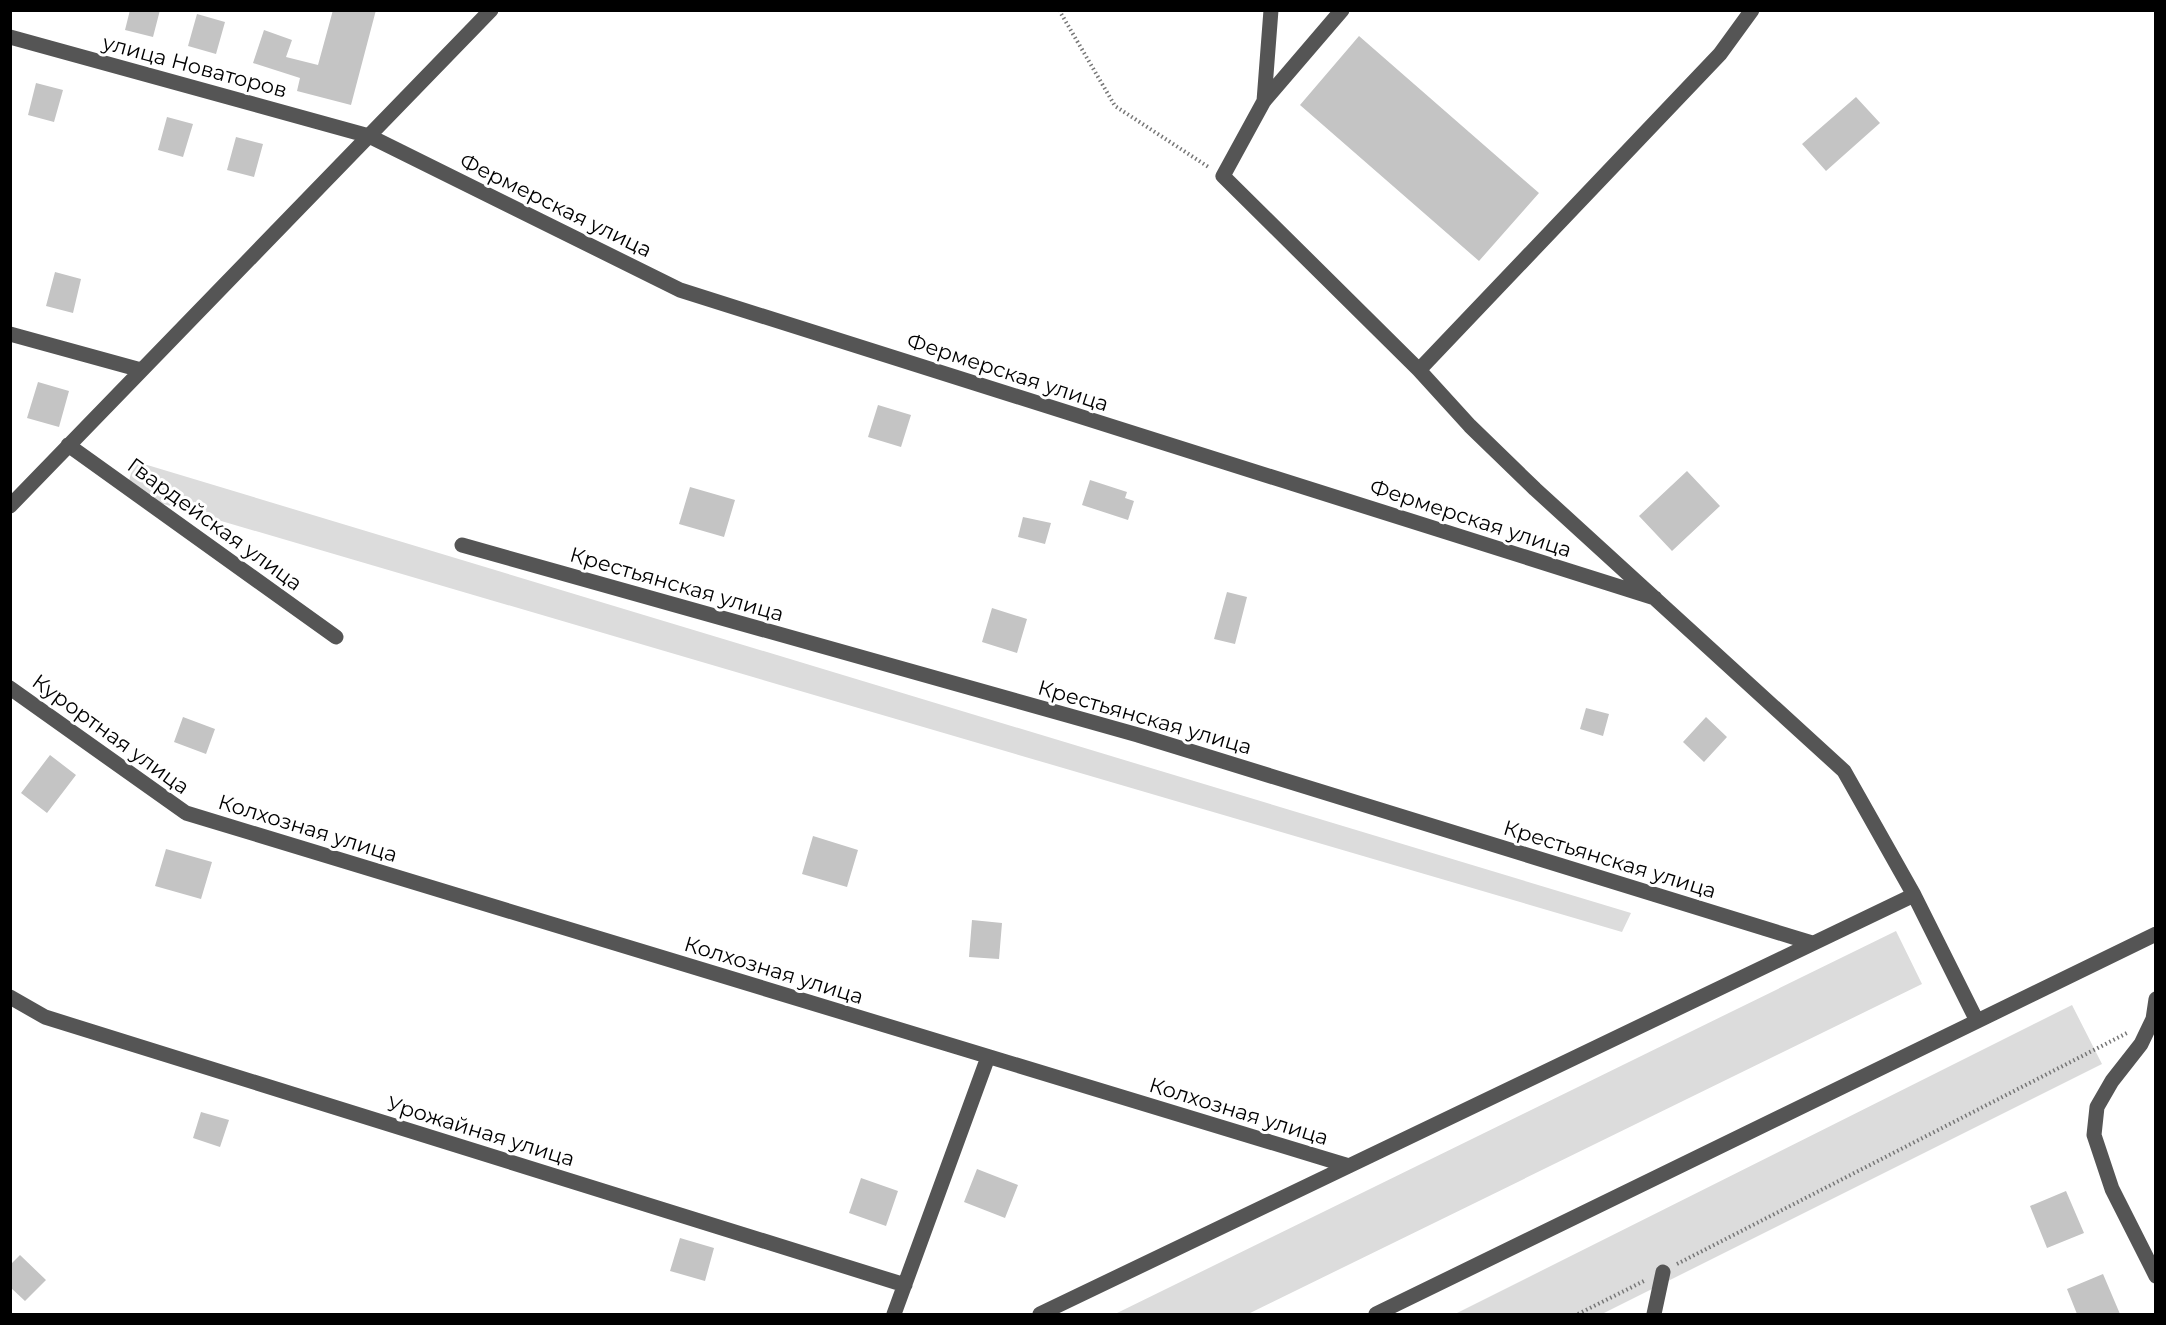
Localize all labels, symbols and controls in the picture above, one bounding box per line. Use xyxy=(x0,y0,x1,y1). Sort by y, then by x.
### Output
street label: улица Новаторов xyxy=(99,29,290,103)
street label: Фермерская улица xyxy=(456,148,656,262)
street label: Фермерская улица xyxy=(904,328,1112,416)
street label: Гвардейская улица xyxy=(123,452,307,596)
street label: Фермерская улица xyxy=(1367,474,1575,562)
street label: Крестьянская улица xyxy=(567,541,787,627)
street label: Курортная улица xyxy=(28,669,194,799)
street label: Крестьянская улица xyxy=(1035,674,1255,760)
street label: Колхозная улица xyxy=(215,789,401,867)
street label: Крестьянская улица xyxy=(1501,815,1719,903)
street label: Колхозная улица xyxy=(681,931,867,1009)
street label: Колхозная улица xyxy=(1146,1072,1332,1150)
street label: Урожайная улица xyxy=(384,1091,578,1171)

